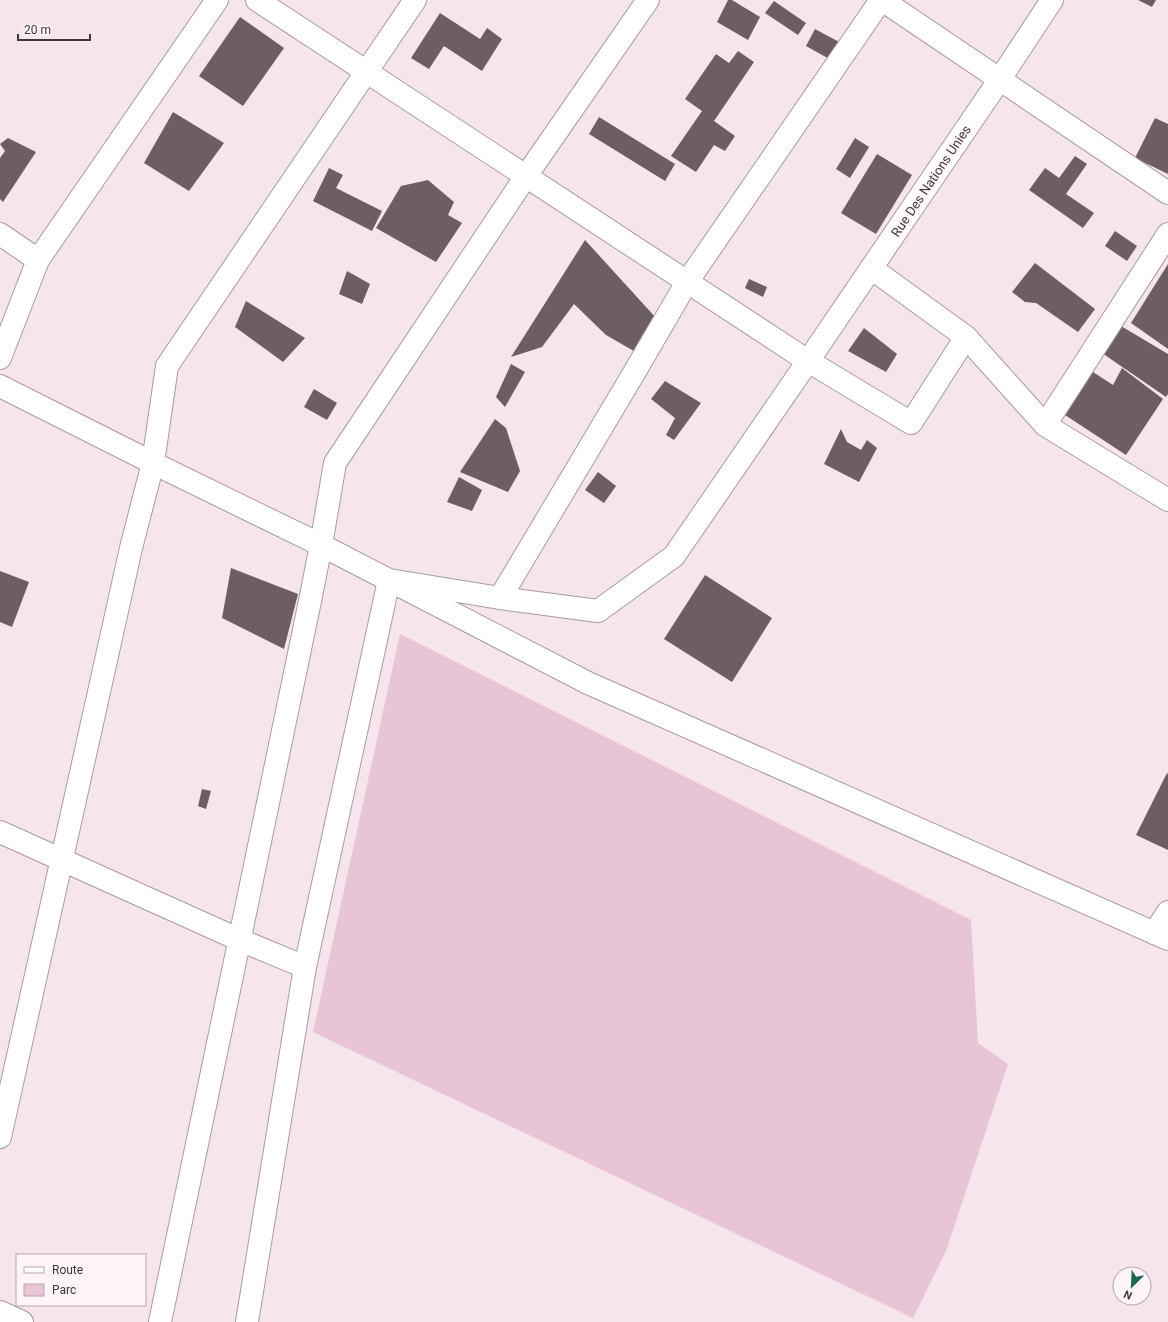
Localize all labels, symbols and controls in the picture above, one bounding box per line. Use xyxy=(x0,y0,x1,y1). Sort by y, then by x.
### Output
scale bar xyxy=(18,16,90,42)
text: 20 m xyxy=(24,23,51,37)
street label: Rue Des Nations Unies xyxy=(888,122,974,240)
legend xyxy=(16,1254,146,1306)
text: Route xyxy=(52,1263,83,1277)
north arrow xyxy=(1112,1266,1152,1306)
text: Parc xyxy=(52,1283,76,1297)
text: N xyxy=(1122,1287,1134,1302)

